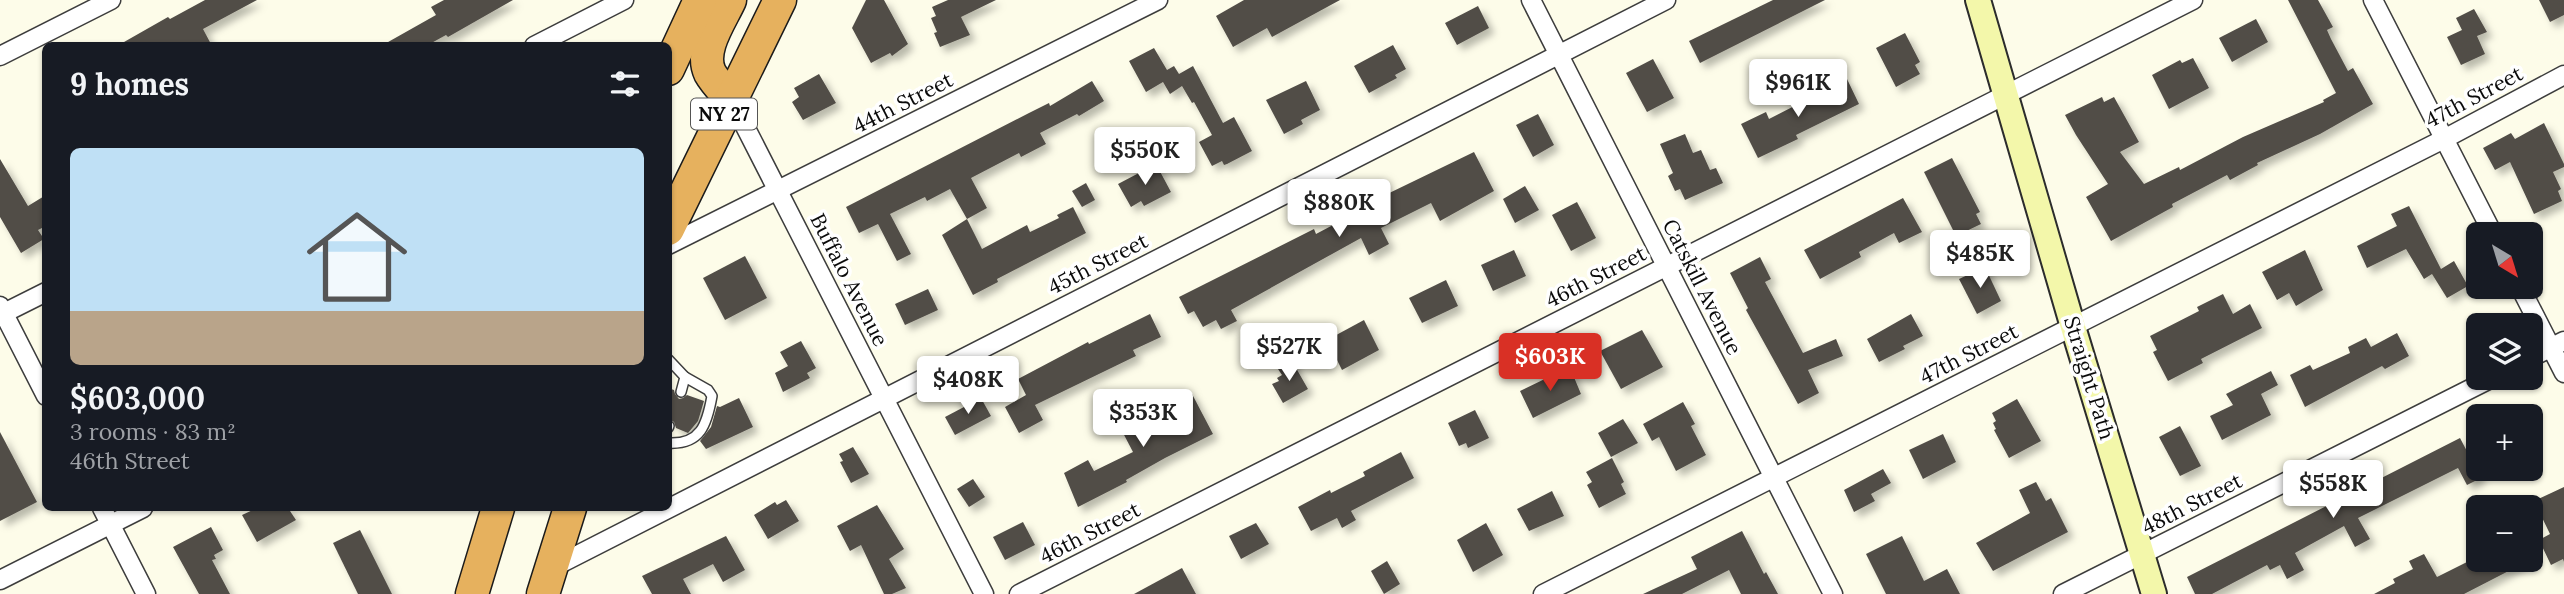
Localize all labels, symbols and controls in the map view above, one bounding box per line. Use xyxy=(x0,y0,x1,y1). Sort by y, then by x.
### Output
street label: 47th Street xyxy=(2420,59,2528,134)
pin: $961K xyxy=(1749,60,1847,119)
text: 9 homes xyxy=(70,65,189,103)
icon: filters xyxy=(606,65,644,103)
street label: 44th Street xyxy=(848,65,958,139)
text: $961K xyxy=(1765,67,1831,96)
road number: NY 27 xyxy=(691,98,757,130)
pin: $550K xyxy=(1096,128,1194,187)
text: $550K xyxy=(1110,135,1180,164)
pin: $880K xyxy=(1290,180,1388,239)
text: $880K xyxy=(1304,187,1374,216)
icon: home xyxy=(294,194,420,320)
street label: Buffalo Avenue xyxy=(804,209,895,351)
street label: Catskill Avenue xyxy=(1657,214,1748,359)
north arrow xyxy=(2466,222,2543,299)
map controls xyxy=(2466,222,2543,572)
street label: 45th Street xyxy=(1043,226,1153,300)
pin: $485K xyxy=(1931,230,2029,290)
text: $485K xyxy=(1946,238,2014,267)
street label: 46th Street xyxy=(1541,239,1651,313)
street label: Straight Path xyxy=(2058,313,2121,443)
button: layers xyxy=(2466,313,2543,390)
street label: 47th Street xyxy=(1915,317,2023,390)
pin: $527K xyxy=(1240,324,1338,383)
text: $527K xyxy=(1256,331,1322,360)
pin: $603K xyxy=(1501,334,1599,393)
text: $603K xyxy=(1515,341,1585,370)
pin: $408K xyxy=(919,356,1017,416)
text: $408K xyxy=(933,364,1003,393)
text: $603,000 xyxy=(70,379,205,417)
pin: $353K xyxy=(1094,390,1192,449)
text: $353K xyxy=(1109,397,1177,426)
button: + xyxy=(2466,404,2543,481)
text: 3 rooms · 83 m² xyxy=(70,417,236,446)
text: 46th Street xyxy=(70,446,190,475)
pin: $558K xyxy=(2284,461,2382,520)
street label: 48th Street xyxy=(2137,466,2247,540)
text: $558K xyxy=(2299,468,2367,497)
street label: 46th Street xyxy=(1035,495,1145,569)
button: − xyxy=(2466,495,2543,572)

